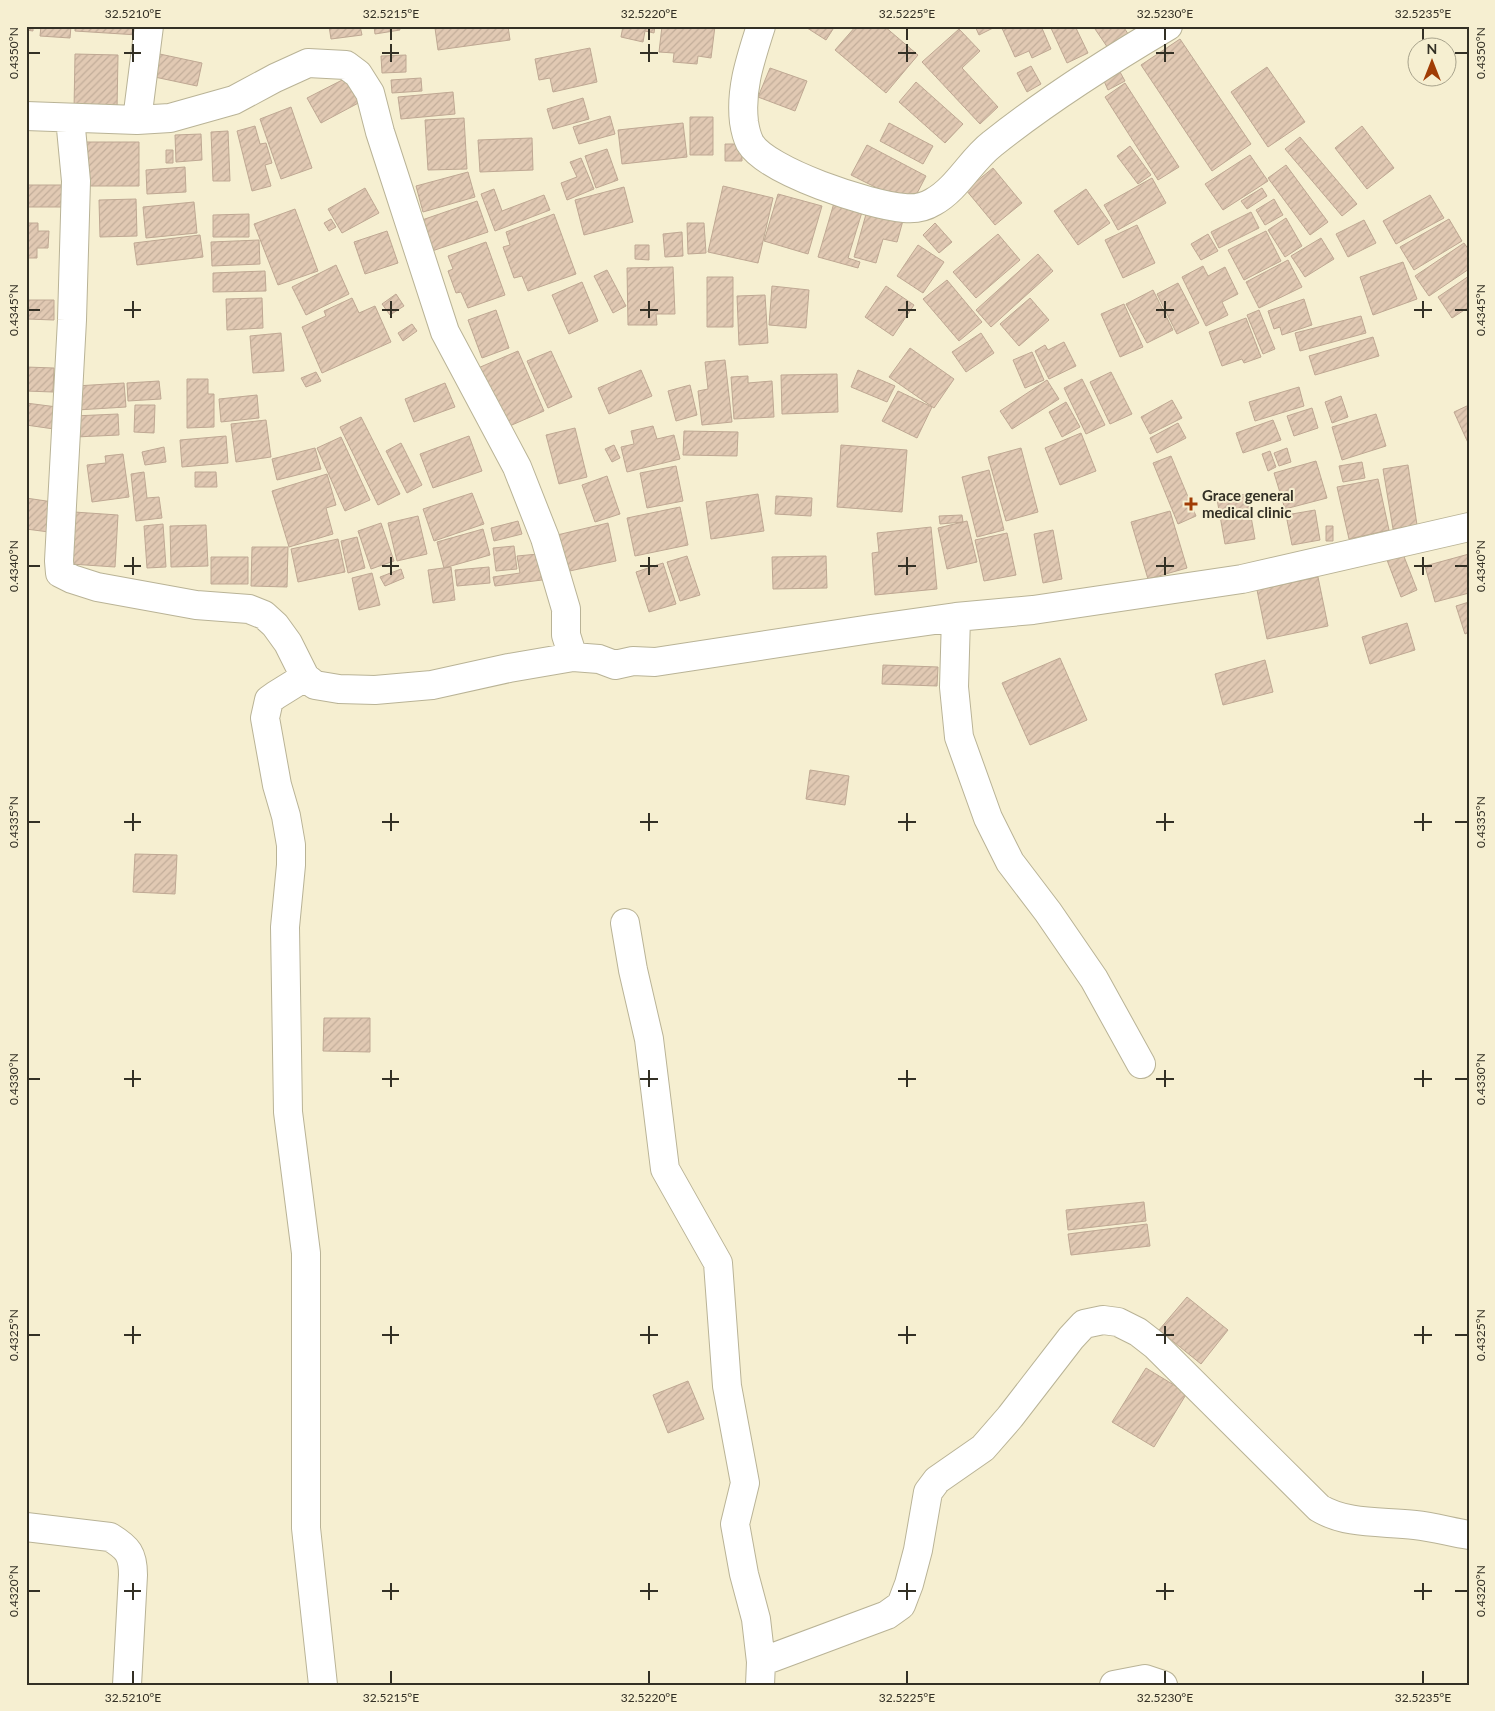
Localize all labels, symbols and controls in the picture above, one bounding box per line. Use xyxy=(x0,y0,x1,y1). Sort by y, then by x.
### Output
text: 32.5210°E xyxy=(105,6,161,21)
text: 32.5215°E xyxy=(363,6,419,21)
text: 32.5220°E xyxy=(621,6,677,21)
text: 32.5225°E xyxy=(879,6,935,21)
text: 32.5230°E xyxy=(1137,6,1193,21)
text: 32.5235°E xyxy=(1395,6,1451,21)
text: 0.4350°N xyxy=(6,27,21,79)
text: 0.4350°N xyxy=(1473,27,1488,79)
north arrow xyxy=(1408,38,1458,88)
text: N xyxy=(1427,40,1437,57)
text: 0.4345°N xyxy=(6,284,21,336)
text: 0.4345°N xyxy=(1473,284,1488,336)
place label: Grace general medical clinic xyxy=(1202,486,1294,521)
marker: Grace general medical clinic xyxy=(1184,497,1198,511)
text: 0.4340°N xyxy=(6,540,21,592)
text: 0.4340°N xyxy=(1473,540,1488,592)
text: 0.4335°N xyxy=(6,796,21,848)
text: 0.4335°N xyxy=(1473,796,1488,848)
text: 0.4330°N xyxy=(6,1053,21,1105)
text: 0.4330°N xyxy=(1473,1053,1488,1105)
text: 0.4325°N xyxy=(6,1309,21,1361)
text: 0.4325°N xyxy=(1473,1309,1488,1361)
text: 0.4320°N xyxy=(6,1565,21,1617)
text: 0.4320°N xyxy=(1473,1565,1488,1617)
text: 32.5210°E xyxy=(105,1690,161,1705)
text: 32.5215°E xyxy=(363,1690,419,1705)
text: 32.5220°E xyxy=(621,1690,677,1705)
text: 32.5225°E xyxy=(879,1690,935,1705)
text: 32.5230°E xyxy=(1137,1690,1193,1705)
text: 32.5235°E xyxy=(1395,1690,1451,1705)

